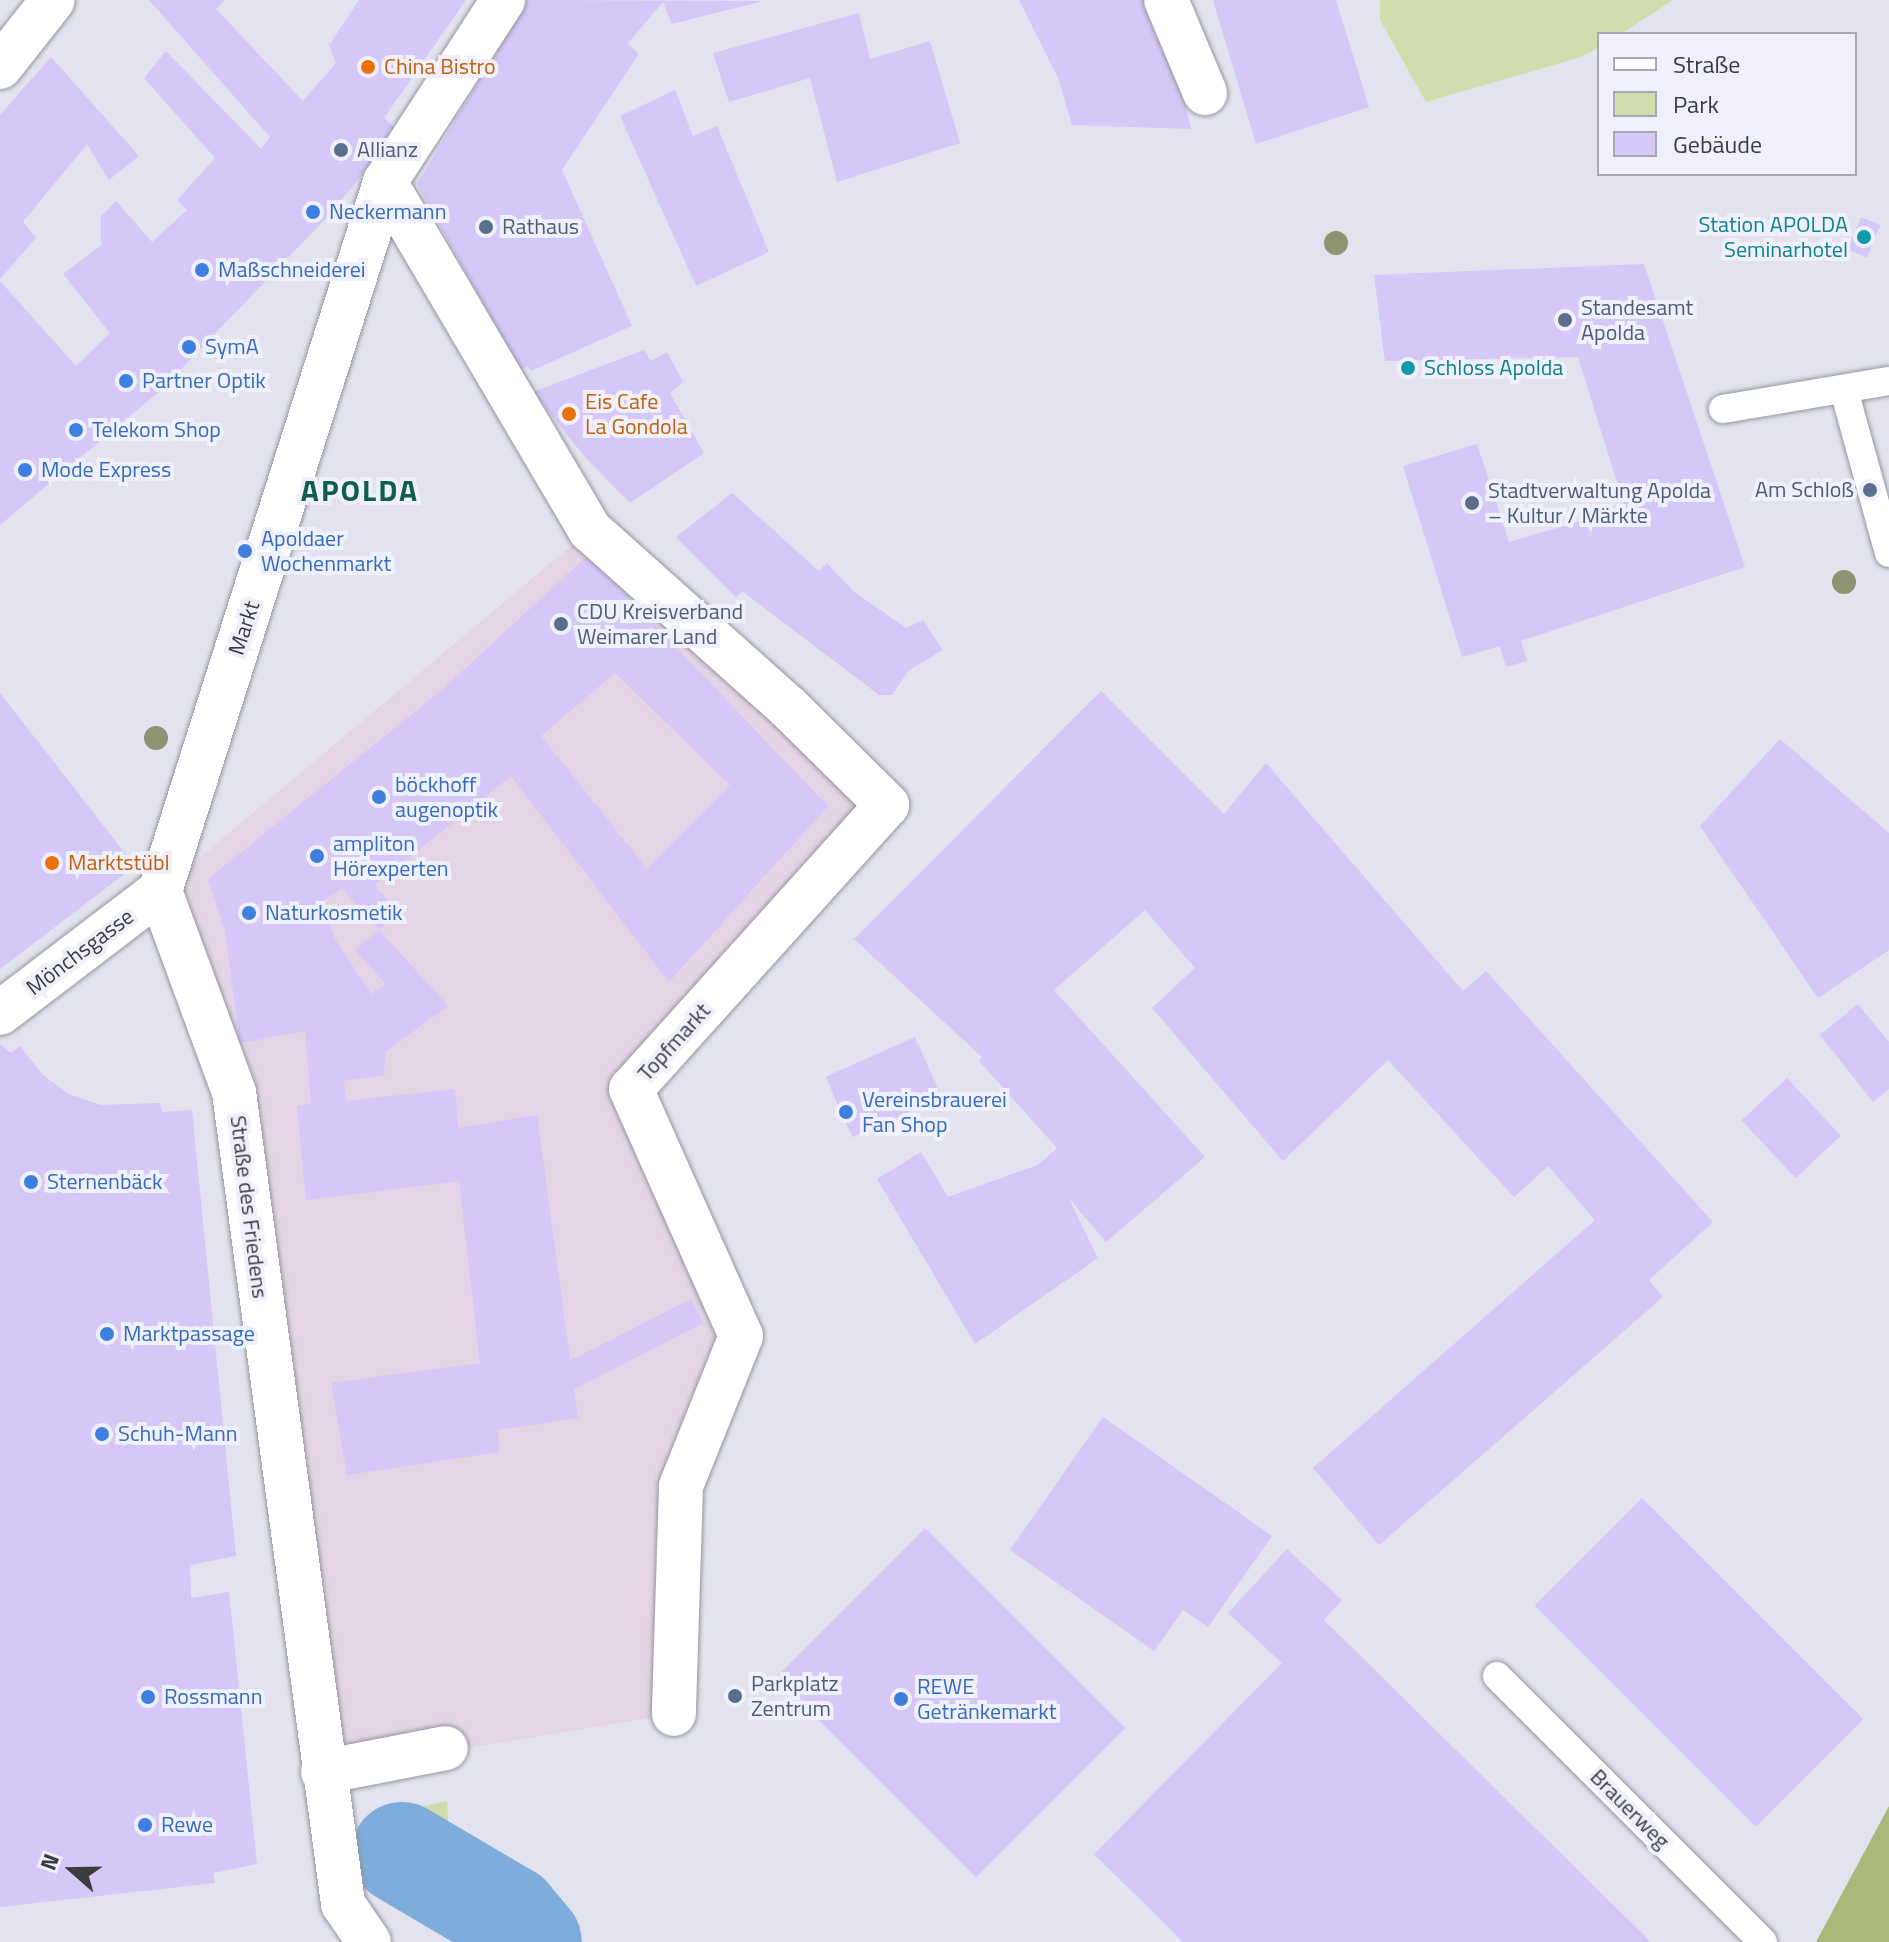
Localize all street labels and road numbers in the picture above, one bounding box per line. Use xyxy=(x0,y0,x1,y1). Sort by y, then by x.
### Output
street label: Markt xyxy=(223,598,265,658)
street label: Mönchsgasse xyxy=(21,903,139,1001)
street label: Topfmarkt xyxy=(632,998,716,1086)
street label: Straße des Friedens xyxy=(225,1114,273,1300)
street label: Brauerweg xyxy=(1585,1764,1675,1854)

